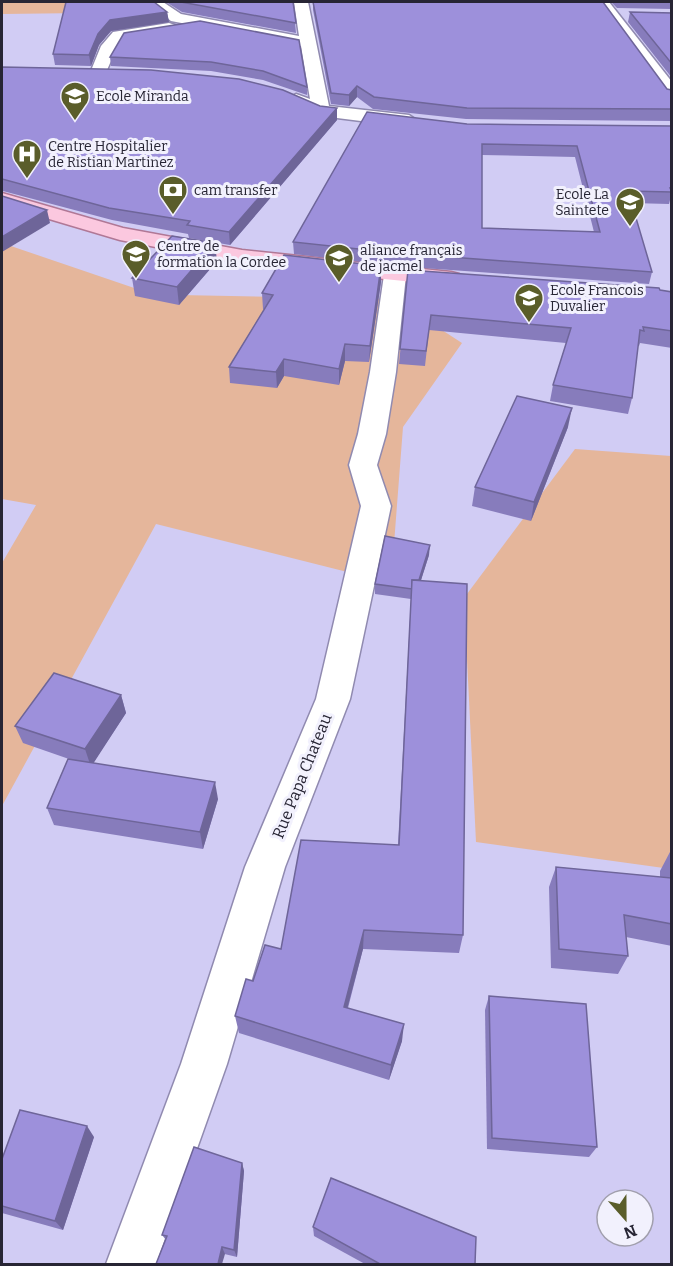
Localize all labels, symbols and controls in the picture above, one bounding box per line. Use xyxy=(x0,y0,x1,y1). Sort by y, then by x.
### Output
school or university icon: Ecole Miranda xyxy=(59,80,91,122)
place label: Ecole Miranda xyxy=(96,88,189,105)
hospital icon: Centre Hospitalier de Ristian Martinez xyxy=(11,138,43,180)
place label: Centre Hospitalier de Ristian Martinez xyxy=(48,138,174,171)
bank icon: cam transfer xyxy=(157,174,189,216)
place label: cam transfer xyxy=(194,182,277,199)
place label: Ecole La Saintete xyxy=(555,186,609,219)
school or university icon: Ecole La Saintete xyxy=(614,186,646,228)
school or university icon: Centre de formation la Cordee xyxy=(120,238,152,280)
place label: Centre de formation la Cordee xyxy=(157,238,286,271)
school or university icon: aliance français de jacmel xyxy=(323,242,355,284)
place label: aliance français de jacmel xyxy=(360,242,462,275)
school or university icon: Ecole Francois Duvalier xyxy=(513,282,545,324)
place label: Ecole Francois Duvalier xyxy=(550,282,644,315)
street label: Rue Papa Chateau xyxy=(268,711,336,841)
north arrow xyxy=(595,1188,655,1248)
text: N xyxy=(621,1220,639,1243)

